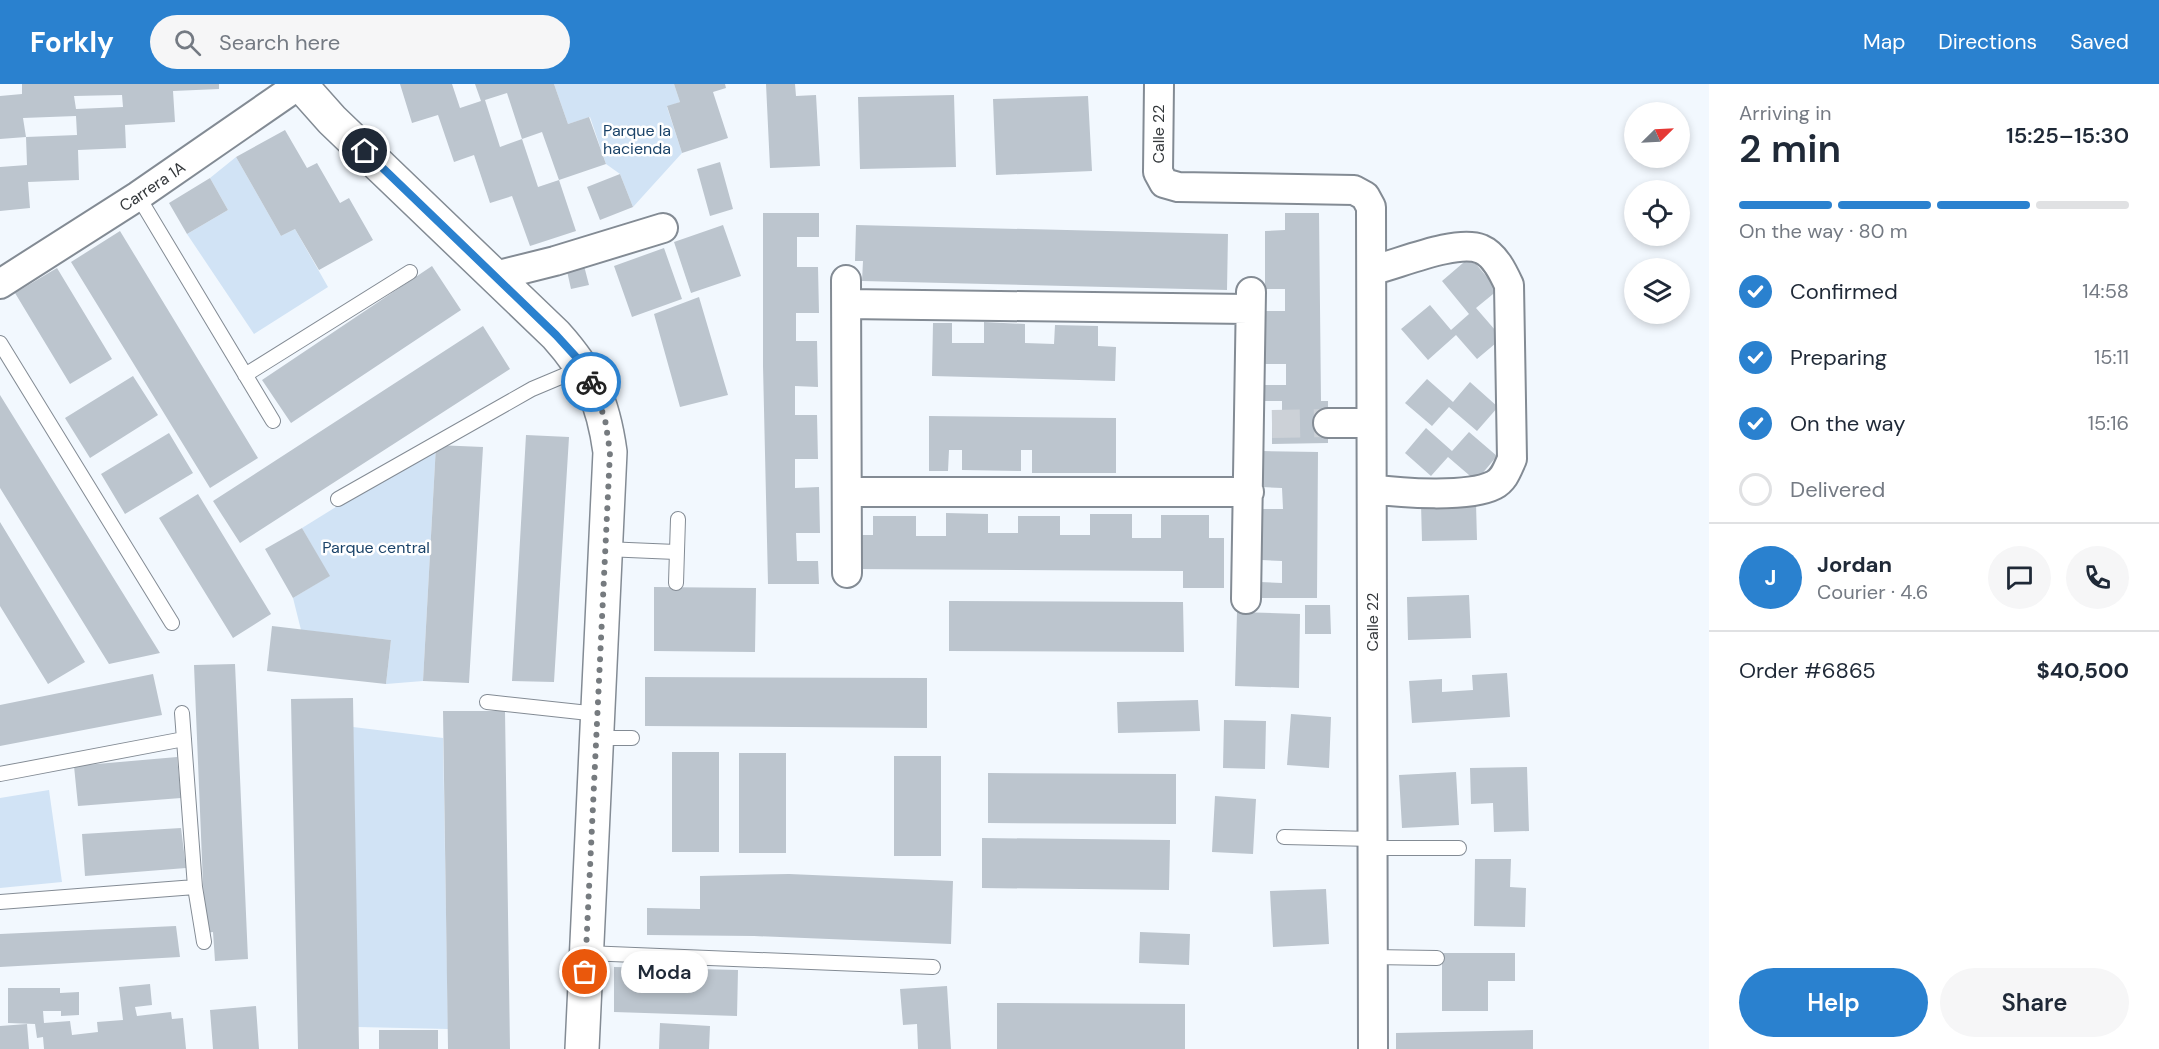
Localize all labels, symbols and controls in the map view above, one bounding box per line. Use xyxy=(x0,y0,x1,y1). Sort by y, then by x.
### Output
search box xyxy=(150,15,570,69)
text: Forkly xyxy=(30,24,114,61)
icon: search xyxy=(171,26,204,59)
text: Search here xyxy=(219,28,340,57)
text: Map xyxy=(1863,28,1905,56)
text: Directions xyxy=(1938,28,2037,56)
text: Saved xyxy=(2070,28,2129,56)
text: Arriving in xyxy=(1739,100,1831,126)
north arrow xyxy=(1624,102,1690,168)
map controls xyxy=(1624,102,1690,324)
street label: Calle 22 xyxy=(1148,104,1169,164)
park label: Parque la hacienda xyxy=(603,120,671,159)
text: 15:25–15:30 xyxy=(2006,121,2129,150)
text: 2 min xyxy=(1739,123,1841,174)
pin xyxy=(339,125,390,176)
icon: home xyxy=(348,134,381,167)
street label: Carrera 1A xyxy=(115,156,190,216)
button: locate xyxy=(1624,180,1690,246)
text: On the way · 80 m xyxy=(1739,218,1907,244)
button: layers xyxy=(1624,258,1690,324)
icon: check xyxy=(1739,275,1772,308)
text: Confirmed xyxy=(1790,277,1898,306)
text: 14:58 xyxy=(2082,278,2129,304)
icon: check xyxy=(1739,341,1772,374)
text: Preparing xyxy=(1790,343,1887,372)
text: 15:11 xyxy=(2094,344,2129,370)
courier xyxy=(561,352,621,412)
icon: bike xyxy=(575,366,608,399)
icon: check xyxy=(1739,407,1772,440)
text: On the way xyxy=(1790,409,1905,438)
text: 15:16 xyxy=(2088,410,2129,436)
text: Delivered xyxy=(1790,475,1885,504)
park label: Parque central xyxy=(322,537,430,558)
button: chat xyxy=(1988,546,2051,609)
button: phone xyxy=(2066,546,2129,609)
text: Jordan xyxy=(1817,550,1892,579)
text: J xyxy=(1765,563,1776,592)
text: Courier · 4.6 xyxy=(1817,579,1928,605)
street label: Calle 22 xyxy=(1362,592,1383,652)
text: Order #6865 xyxy=(1739,656,1876,685)
text: $40,500 xyxy=(2037,656,2129,685)
pin xyxy=(559,946,610,997)
callout: Moda xyxy=(621,951,708,993)
icon: bag xyxy=(568,955,601,988)
text: Moda xyxy=(638,959,691,985)
button: Help xyxy=(1739,968,1928,1037)
button: Share xyxy=(1940,968,2129,1037)

